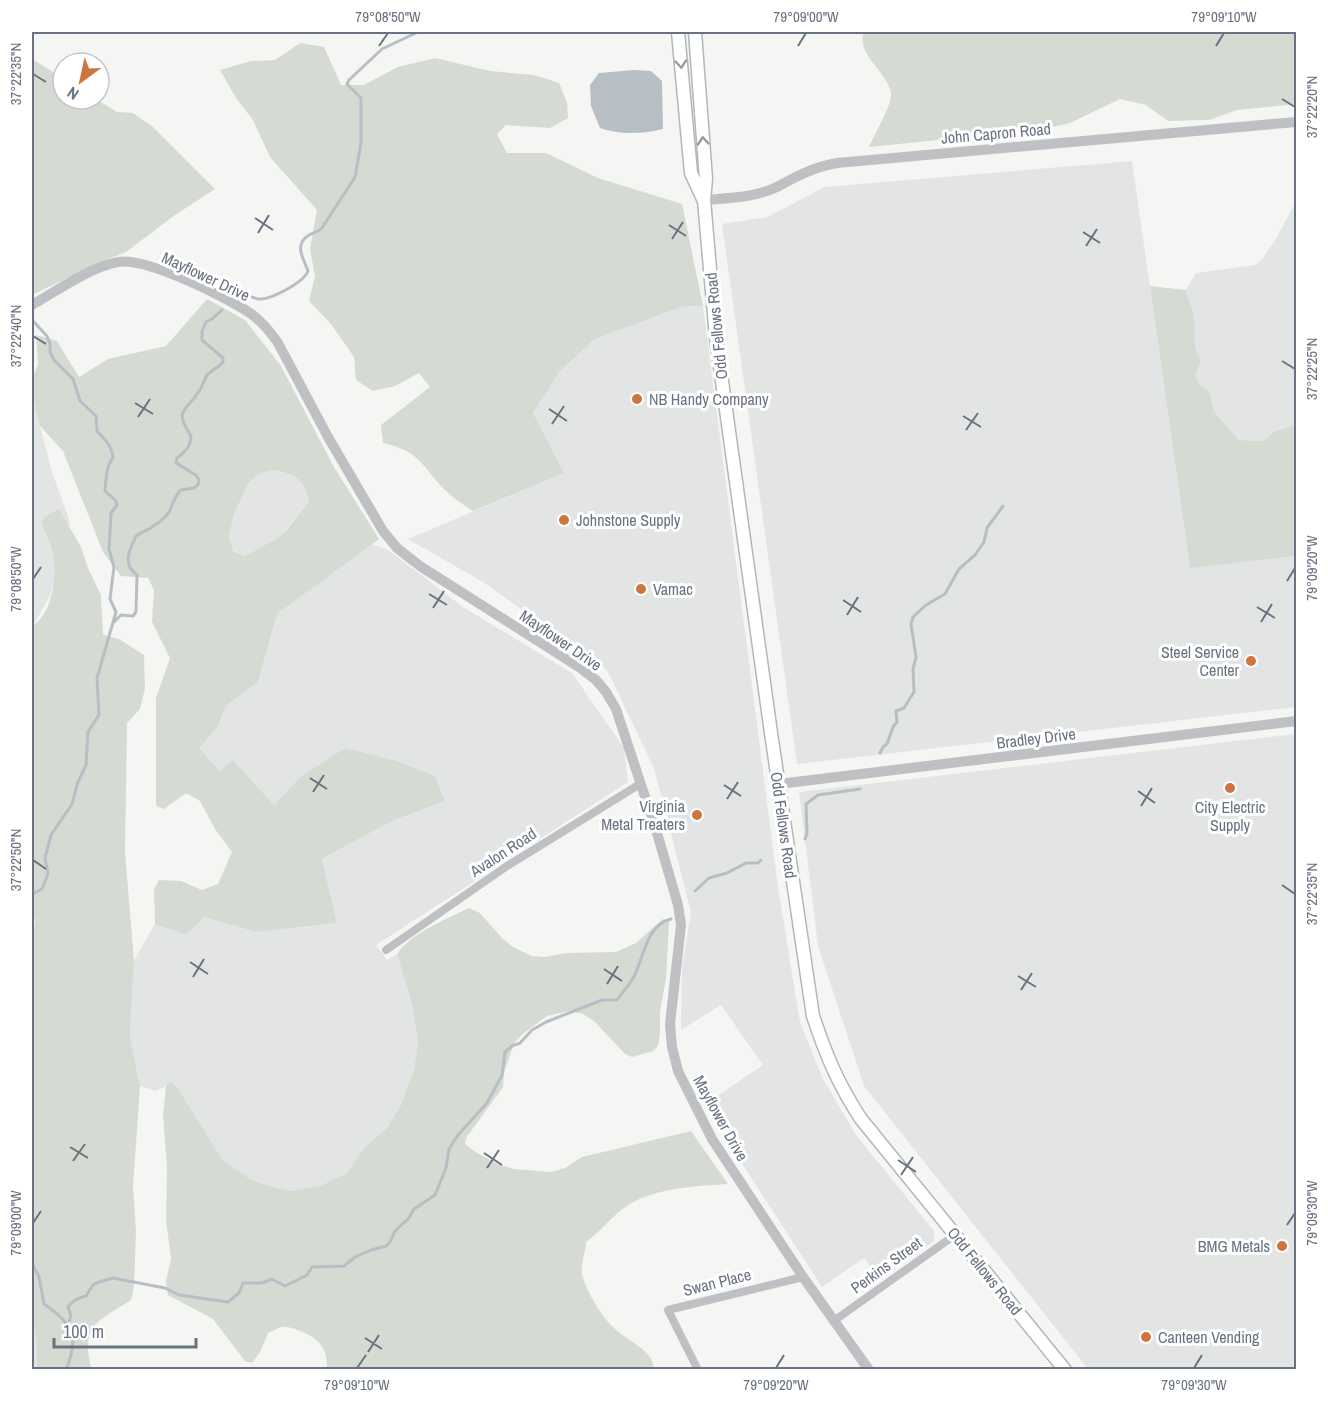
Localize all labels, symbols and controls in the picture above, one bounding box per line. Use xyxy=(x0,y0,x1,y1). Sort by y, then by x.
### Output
text: 79°08'50"W xyxy=(355,6,421,27)
text: 79°09'00"W xyxy=(773,6,839,27)
text: 79°09'10"W xyxy=(1191,6,1257,27)
text: 37°22'35"N xyxy=(5,43,26,105)
north arrow xyxy=(51,51,111,111)
one-way arrow xyxy=(674,59,687,68)
text: 37°22'20"N xyxy=(1301,76,1322,138)
text: N xyxy=(63,82,83,105)
street label: John Capron Road xyxy=(940,117,1052,149)
one-way arrow xyxy=(696,137,709,146)
street label: Mayflower Drive xyxy=(158,246,254,306)
street label: Odd Fellows Road xyxy=(699,272,733,380)
text: 37°22'40"N xyxy=(5,305,26,367)
text: 37°22'25"N xyxy=(1301,338,1322,400)
place label: NB Handy Company xyxy=(649,388,769,410)
marker: NB Handy Company xyxy=(630,392,644,406)
place label: Johnstone Supply xyxy=(576,509,681,531)
marker: Johnstone Supply xyxy=(557,513,571,527)
text: 79°09'20"W xyxy=(1301,535,1322,601)
text: 79°08'50"W xyxy=(5,546,26,612)
place label: Vamac xyxy=(653,578,693,600)
marker: Vamac xyxy=(634,582,648,596)
street label: Mayflower Drive xyxy=(516,604,606,676)
place label: Steel Service Center xyxy=(1161,641,1240,681)
marker: Steel Service Center xyxy=(1244,654,1258,668)
street label: Bradley Drive xyxy=(995,722,1077,754)
street label: Odd Fellows Road xyxy=(766,770,802,880)
marker: City Electric Supply xyxy=(1223,781,1237,795)
place label: Virginia Metal Treaters xyxy=(601,795,686,835)
place label: City Electric Supply xyxy=(1195,796,1266,836)
marker: Virginia Metal Treaters xyxy=(690,808,704,822)
street label: Avalon Road xyxy=(465,822,540,882)
text: 37°22'50"N xyxy=(5,829,26,891)
text: 37°22'35"N xyxy=(1301,863,1322,925)
street label: Mayflower Drive xyxy=(688,1071,754,1165)
text: 79°09'30"W xyxy=(1301,1180,1322,1246)
text: 79°09'00"W xyxy=(5,1190,26,1256)
street label: Odd Fellows Road xyxy=(943,1222,1027,1320)
street label: Perkins Street xyxy=(846,1231,926,1298)
place label: BMG Metals xyxy=(1198,1235,1270,1257)
marker: BMG Metals xyxy=(1275,1239,1289,1253)
street label: Swan Place xyxy=(681,1263,753,1301)
scale bar xyxy=(54,1311,196,1349)
text: 100 m xyxy=(63,1319,104,1344)
place label: Canteen Vending xyxy=(1158,1326,1260,1348)
marker: Canteen Vending xyxy=(1139,1330,1153,1344)
text: 79°09'10"W xyxy=(324,1374,390,1395)
text: 79°09'20"W xyxy=(743,1374,809,1395)
text: 79°09'30"W xyxy=(1161,1374,1227,1395)

